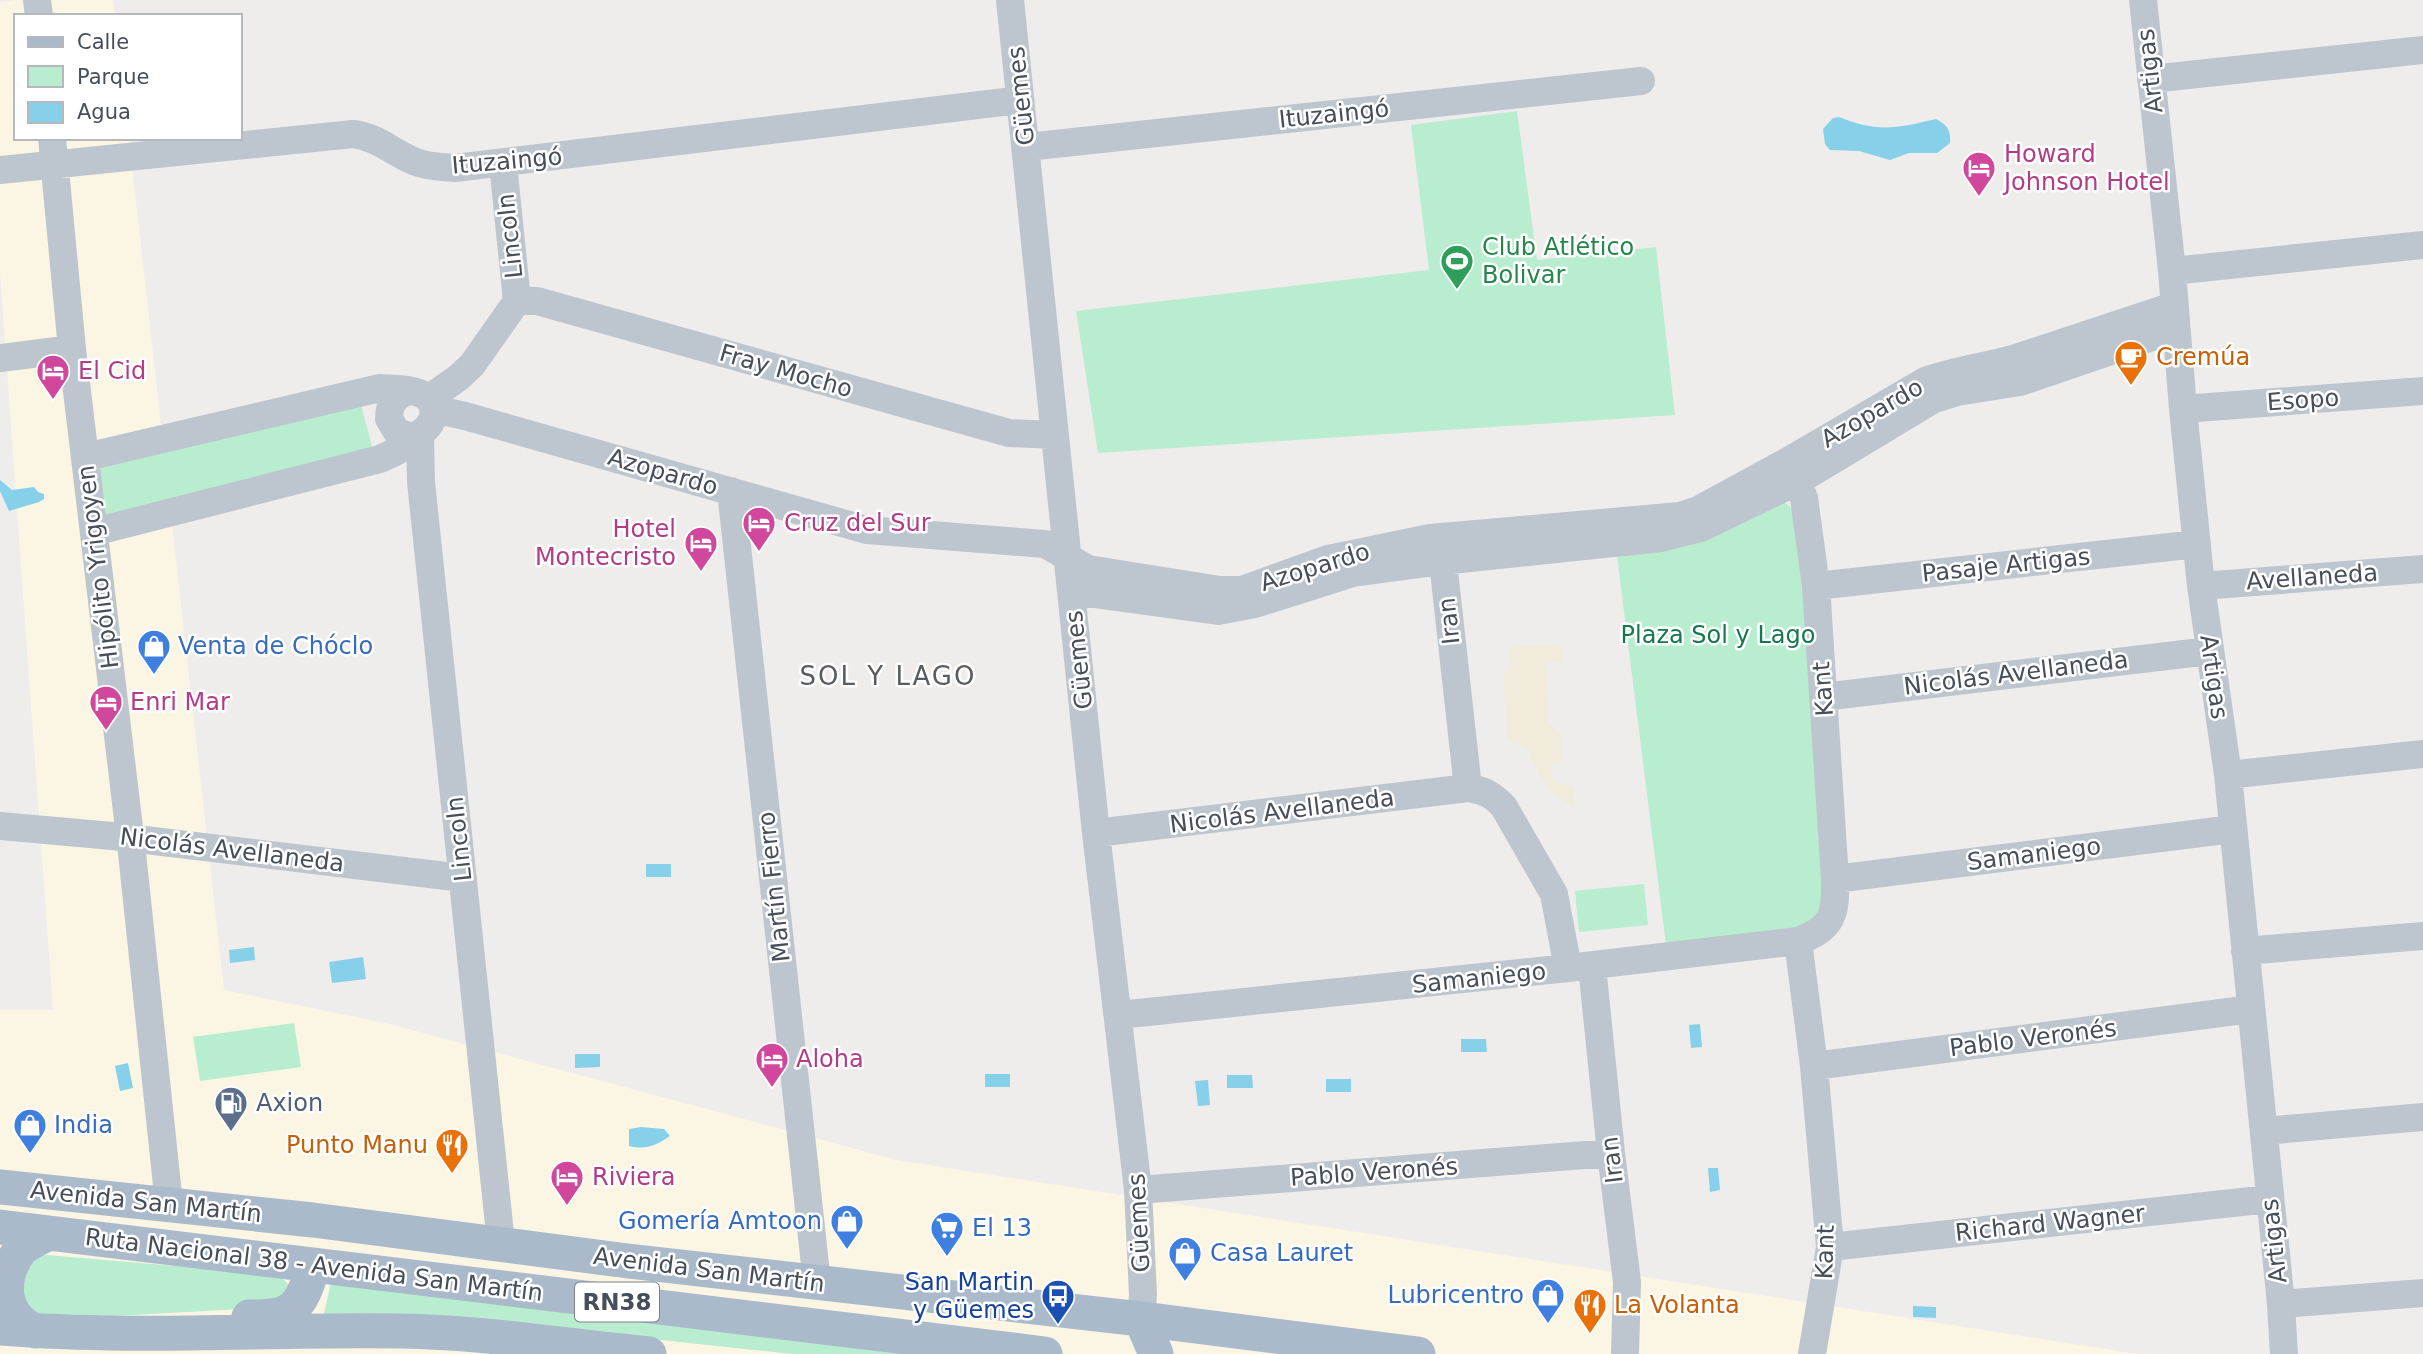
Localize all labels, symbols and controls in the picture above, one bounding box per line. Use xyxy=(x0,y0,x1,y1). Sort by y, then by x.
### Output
legend xyxy=(14,14,242,140)
street label: Artigas xyxy=(2132,27,2168,115)
text: Calle xyxy=(77,30,129,54)
street label: Güemes xyxy=(1002,45,1040,147)
text: Parque xyxy=(77,65,149,89)
street label: Ituzaingó xyxy=(1277,94,1391,134)
text: Agua xyxy=(77,100,131,124)
place label: Howard Johnson Hotel xyxy=(2002,140,2170,196)
street label: Ituzaingó xyxy=(451,142,563,180)
hotel icon: Howard Johnson Hotel xyxy=(1960,149,1998,198)
street label: Lincoln xyxy=(492,192,528,280)
place label: Club Atlético Bolivar xyxy=(1482,233,1634,289)
sports icon: Club Atlético Bolivar xyxy=(1438,242,1476,291)
cafe icon: Cremúa xyxy=(2112,338,2150,387)
street label: Fray Mocho xyxy=(716,339,856,403)
place label: Cremúa xyxy=(2156,343,2250,371)
hotel icon: El Cid xyxy=(34,352,72,401)
place label: El Cid xyxy=(78,357,146,385)
street label: Azopardo xyxy=(1816,373,1928,453)
street label: Esopo xyxy=(2266,384,2340,416)
street label: Azopardo xyxy=(605,443,721,501)
street label: Hipólito Yrigoyen xyxy=(72,464,124,670)
hotel icon: Cruz del Sur xyxy=(740,504,778,553)
place label: Cruz del Sur xyxy=(784,509,931,537)
place label: Hotel Montecristo xyxy=(535,515,676,571)
hotel icon: Hotel Montecristo xyxy=(682,524,720,573)
street label: Azopardo xyxy=(1257,537,1373,597)
street label: Pasaje Artigas xyxy=(1920,542,2092,588)
street label: Avellaneda xyxy=(2245,558,2379,596)
street label: Iran xyxy=(1433,596,1465,646)
street label: Güemes xyxy=(1060,609,1098,711)
park label: Plaza Sol y Lago xyxy=(1621,621,1815,649)
shop icon: Venta de Chóclo xyxy=(135,627,173,676)
place label: Venta de Chóclo xyxy=(178,632,373,660)
street label: Artigas xyxy=(2194,633,2234,721)
street label: Nicolás Avellaneda xyxy=(1902,645,2130,701)
district label: SOL Y LAGO xyxy=(800,661,976,691)
street label: Kant xyxy=(1807,661,1839,717)
hotel icon: Enri Mar xyxy=(87,683,125,732)
place label: Enri Mar xyxy=(130,688,230,716)
street label: Nicolás Avellaneda xyxy=(1168,783,1396,839)
street label: Lincoln xyxy=(441,795,477,883)
street label: Martín Fierro xyxy=(752,810,796,964)
street label: Nicolás Avellaneda xyxy=(118,822,346,878)
street label: Samaniego xyxy=(1965,832,2103,876)
street label: Samaniego xyxy=(1411,957,1547,999)
street label: Pablo Veronés xyxy=(1948,1014,2118,1062)
hotel icon: Aloha xyxy=(753,1040,791,1089)
place label: Aloha xyxy=(796,1045,864,1073)
fuel station icon: Axion xyxy=(212,1084,250,1133)
place label: Axion xyxy=(256,1089,323,1117)
shop icon: India xyxy=(11,1106,49,1155)
place label: India xyxy=(54,1111,113,1139)
restaurant icon: Punto Manu xyxy=(433,1126,471,1175)
place label: Punto Manu xyxy=(286,1131,428,1159)
street label: Iran xyxy=(1595,1135,1629,1185)
street label: Pablo Veronés xyxy=(1289,1152,1459,1192)
hotel icon: Riviera xyxy=(548,1158,586,1207)
place label: Riviera xyxy=(592,1163,676,1191)
street label: Güemes xyxy=(1122,1173,1156,1273)
street label: Avenida San Martín xyxy=(29,1176,263,1228)
street label: Artigas xyxy=(2256,1197,2292,1285)
street label: Richard Wagner xyxy=(1954,1199,2146,1247)
shop icon: Gomería Amtoon xyxy=(828,1202,866,1251)
place label: Gomería Amtoon xyxy=(618,1207,822,1235)
supermarket icon: El 13 xyxy=(928,1209,966,1258)
place label: El 13 xyxy=(972,1214,1032,1242)
street label: Ruta Nacional 38 - Avenida San Martín xyxy=(83,1223,545,1307)
street label: Kant xyxy=(1810,1224,1840,1280)
shop icon: Casa Lauret xyxy=(1166,1234,1204,1283)
place label: Casa Lauret xyxy=(1210,1239,1353,1267)
street label: Avenida San Martín xyxy=(592,1242,826,1298)
place label: San Martin y Güemes xyxy=(905,1268,1034,1324)
shop icon: Lubricentro xyxy=(1529,1276,1567,1325)
bus stop icon: San Martin y Güemes xyxy=(1039,1277,1077,1326)
place label: Lubricentro xyxy=(1387,1281,1524,1309)
road number: RN38 xyxy=(575,1282,659,1322)
restaurant icon: La Volanta xyxy=(1571,1286,1609,1335)
place label: La Volanta xyxy=(1614,1291,1740,1319)

